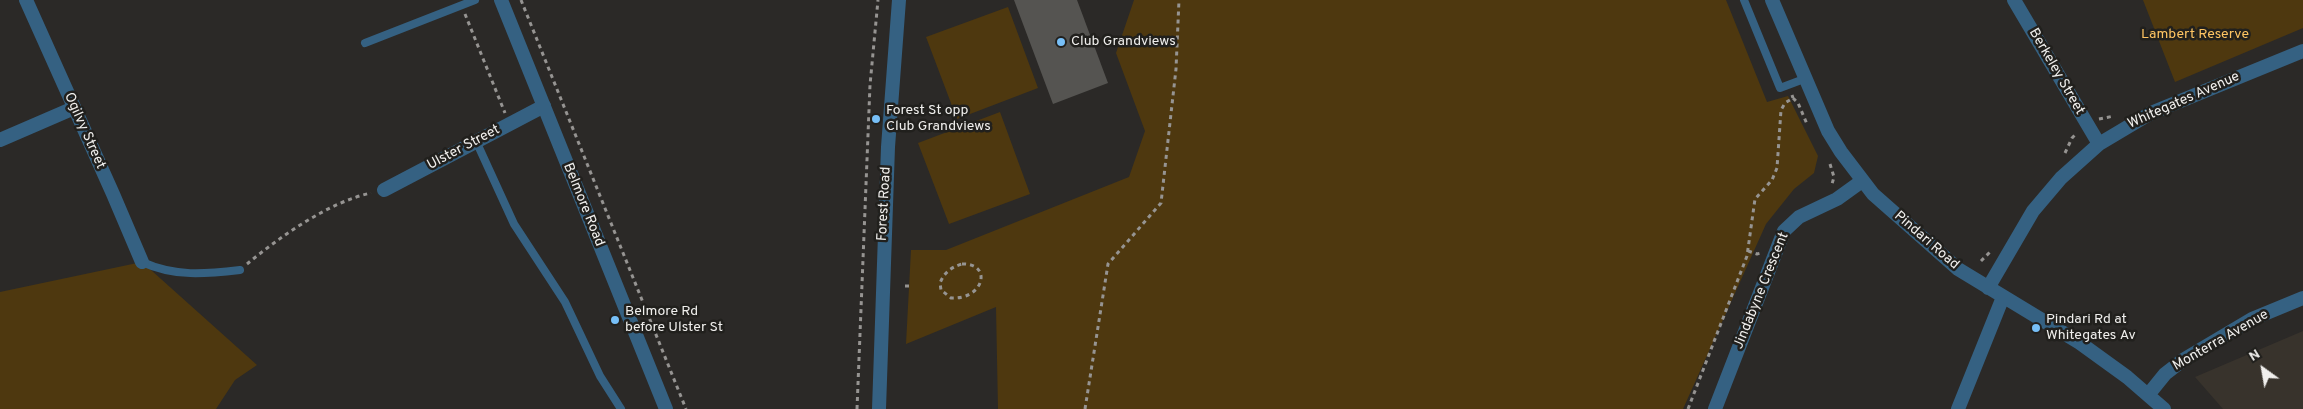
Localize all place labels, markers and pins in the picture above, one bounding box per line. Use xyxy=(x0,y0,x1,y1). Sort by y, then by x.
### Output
place label: Club Grandviews xyxy=(1071,34,1176,50)
marker: Club Grandviews xyxy=(1055,36,1067,48)
place label: Forest St opp Club Grandviews xyxy=(886,103,991,136)
marker: Forest St opp Club Grandviews xyxy=(870,113,882,125)
place label: Belmore Rd before Ulster St xyxy=(625,304,723,336)
place label: Pindari Rd at Whitegates Av xyxy=(2046,312,2136,344)
marker: Belmore Rd before Ulster St xyxy=(609,314,621,326)
marker: Pindari Rd at Whitegates Av xyxy=(2030,322,2042,334)

